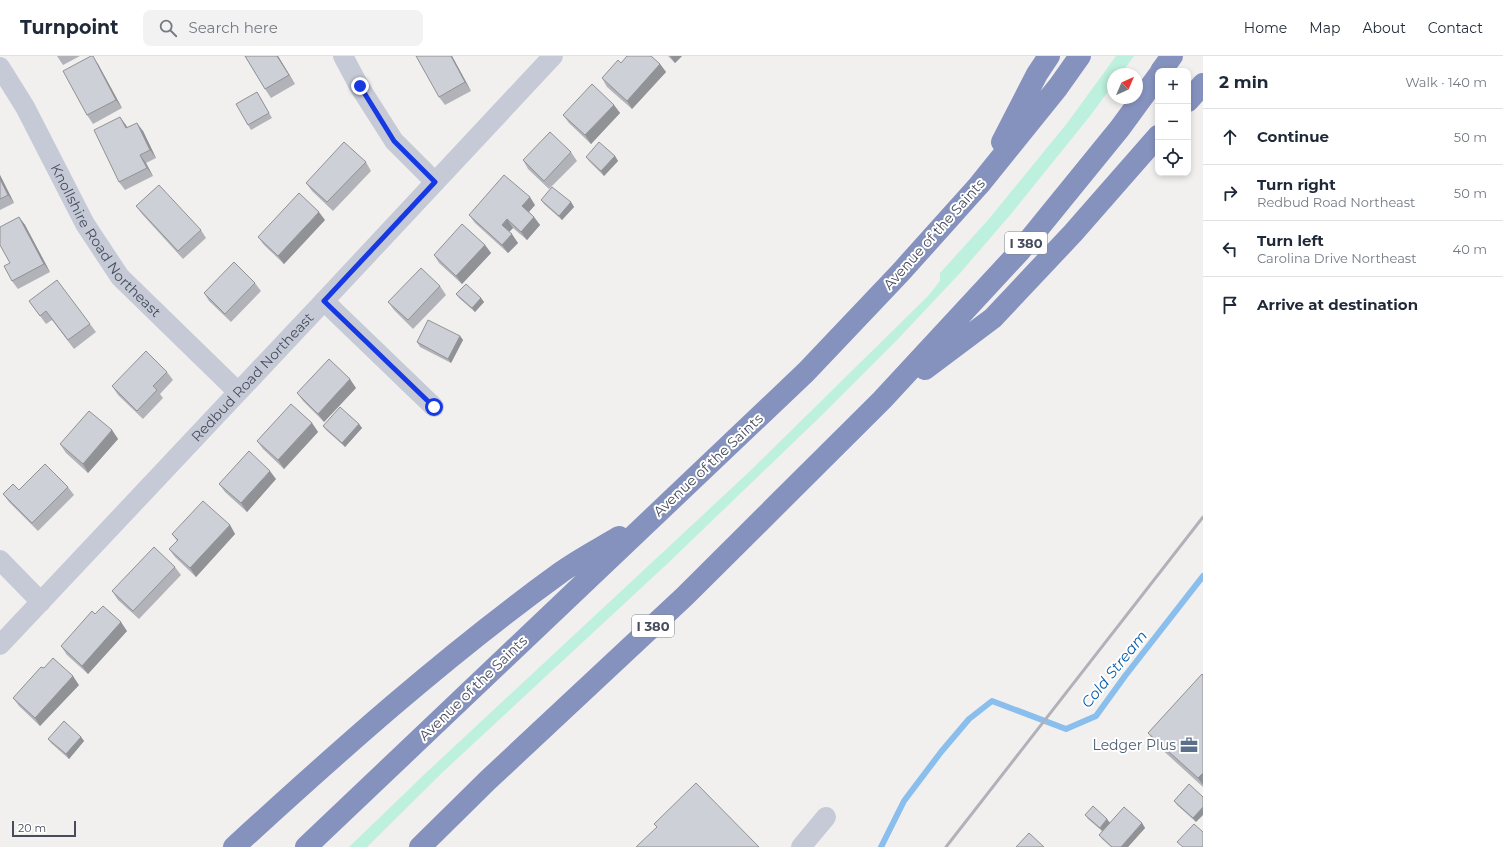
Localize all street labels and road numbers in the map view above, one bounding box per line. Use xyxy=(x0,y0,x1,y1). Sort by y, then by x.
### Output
street label: Knollshire Road Northeast xyxy=(47,161,165,321)
street label: Avenue of the Saints xyxy=(879,175,989,293)
road number: I 380 xyxy=(1005,232,1047,254)
street label: Redbud Road Northeast xyxy=(187,309,318,445)
street label: Avenue of the Saints xyxy=(649,409,767,521)
road number: I 380 xyxy=(632,615,674,637)
street label: Avenue of the Saints xyxy=(415,632,531,744)

